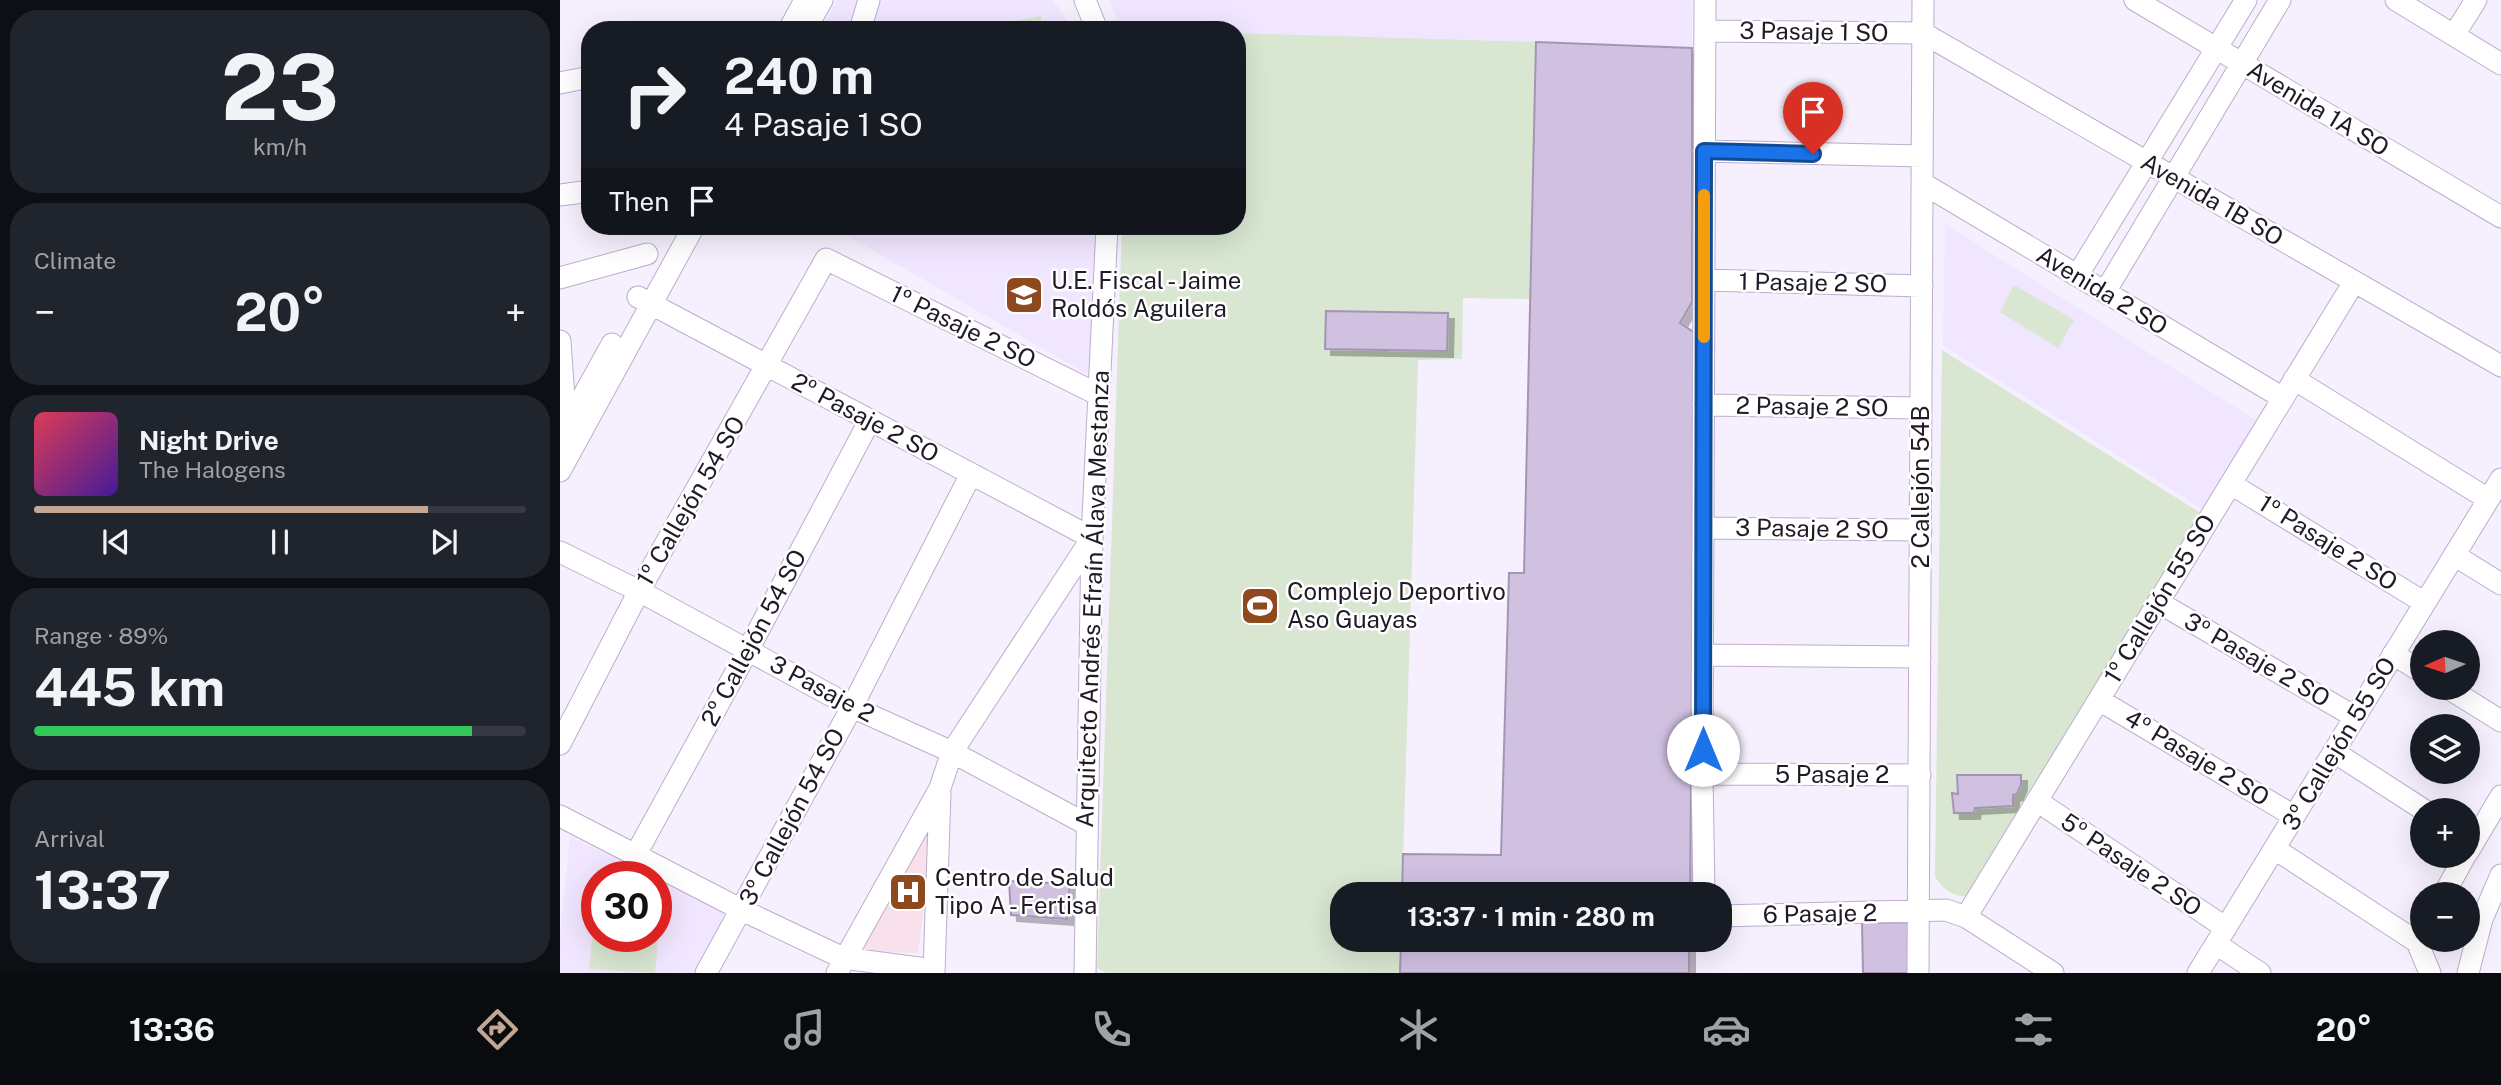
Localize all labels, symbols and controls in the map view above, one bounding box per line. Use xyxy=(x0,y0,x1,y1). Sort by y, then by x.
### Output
street label: 3 Pasaje 1 SO xyxy=(1739,16,1889,46)
text: 23 xyxy=(221,34,339,140)
text: 240 m xyxy=(724,47,874,105)
icon: right xyxy=(609,49,700,140)
street label: Avenida 1A SO xyxy=(2243,55,2394,161)
pin xyxy=(1783,82,1843,154)
icon: arrive xyxy=(1794,93,1832,131)
text: 4 Pasaje 1 SO xyxy=(724,106,923,143)
text: km/h xyxy=(253,133,307,160)
street label: Avenida 1B SO xyxy=(2137,147,2288,251)
icon: arrive xyxy=(683,182,721,220)
text: Then xyxy=(609,186,669,217)
street label: Avenida 2 SO xyxy=(2032,240,2173,340)
text: Climate xyxy=(34,247,116,274)
place label: U.E. Fiscal - Jaime Roldós Aguilera xyxy=(1051,266,1241,322)
street label: 1 Pasaje 2 SO xyxy=(1739,267,1887,297)
school or university icon: U.E. Fiscal - Jaime Roldós Aguilera xyxy=(1003,274,1045,316)
street label: 1º Pasaje 2 SO xyxy=(886,279,1041,373)
text: 20° xyxy=(234,282,326,343)
text: − xyxy=(34,290,55,335)
text: + xyxy=(505,290,526,335)
street label: 2º Pasaje 2 SO xyxy=(787,367,944,468)
street label: Arquitecto Andrés Efraín Álava Mestanza xyxy=(1070,370,1114,828)
street label: 2 Pasaje 2 SO xyxy=(1735,391,1889,421)
street label: 2 Callejón 54B xyxy=(1906,405,1934,569)
street label: 1º Callejón 54 SO xyxy=(630,411,750,590)
text: Night Drive xyxy=(139,425,279,456)
text: The Halogens xyxy=(139,456,286,483)
street label: 1º Pasaje 2 SO xyxy=(2254,488,2403,596)
street label: 1º Callejón 55 SO xyxy=(2098,509,2221,688)
street label: 3 Pasaje 2 SO xyxy=(1735,513,1889,543)
icon: previous xyxy=(97,523,135,561)
icon: pause xyxy=(261,523,299,561)
icon: next xyxy=(425,523,463,561)
street label: 2º Callejón 54 SO xyxy=(695,544,811,731)
place label: Complejo Deportivo Aso Guayas xyxy=(1287,577,1506,633)
sports icon: Complejo Deportivo Aso Guayas xyxy=(1239,585,1281,627)
street label: 3º Pasaje 2 SO xyxy=(2180,606,2335,712)
text: Range · 89% xyxy=(34,622,168,649)
north arrow xyxy=(2410,630,2480,700)
map controls xyxy=(2410,630,2480,952)
street label: 3 Pasaje 2 xyxy=(765,649,880,727)
street label: 3º Callejón 55 SO xyxy=(2275,652,2401,835)
text: 445 km xyxy=(34,657,225,718)
street label: 4º Pasaje 2 SO xyxy=(2120,703,2275,811)
position arrow xyxy=(1666,713,1740,787)
button: layers xyxy=(2410,714,2480,784)
street label: 3º Callejón 54 SO xyxy=(733,723,850,910)
street label: 5 Pasaje 2 xyxy=(1775,760,1889,788)
button: + xyxy=(2410,798,2480,868)
street label: 5º Pasaje 2 SO xyxy=(2056,807,2207,922)
text: Arrival xyxy=(34,825,105,852)
text: 13:37 xyxy=(34,860,171,921)
speed limit sign: 30 xyxy=(581,861,672,952)
place label: Centro de Salud Tipo A - Fertisa xyxy=(935,863,1114,919)
hospital icon: Centro de Salud Tipo A - Fertisa xyxy=(887,871,929,913)
button: − xyxy=(2410,882,2480,952)
street label: 6 Pasaje 2 xyxy=(1763,898,1877,928)
text: 13:37 · 1 min · 280 m xyxy=(1407,901,1655,932)
icon: directions xyxy=(473,1005,522,1054)
icon: music xyxy=(780,1005,829,1054)
icon: phone xyxy=(1087,1005,1136,1054)
icon: climate xyxy=(1394,1005,1443,1054)
icon: car xyxy=(1702,1005,1751,1054)
icon: filters xyxy=(2009,1005,2058,1054)
text: 13:36 xyxy=(129,1011,215,1048)
text: 20° xyxy=(2316,1011,2372,1048)

